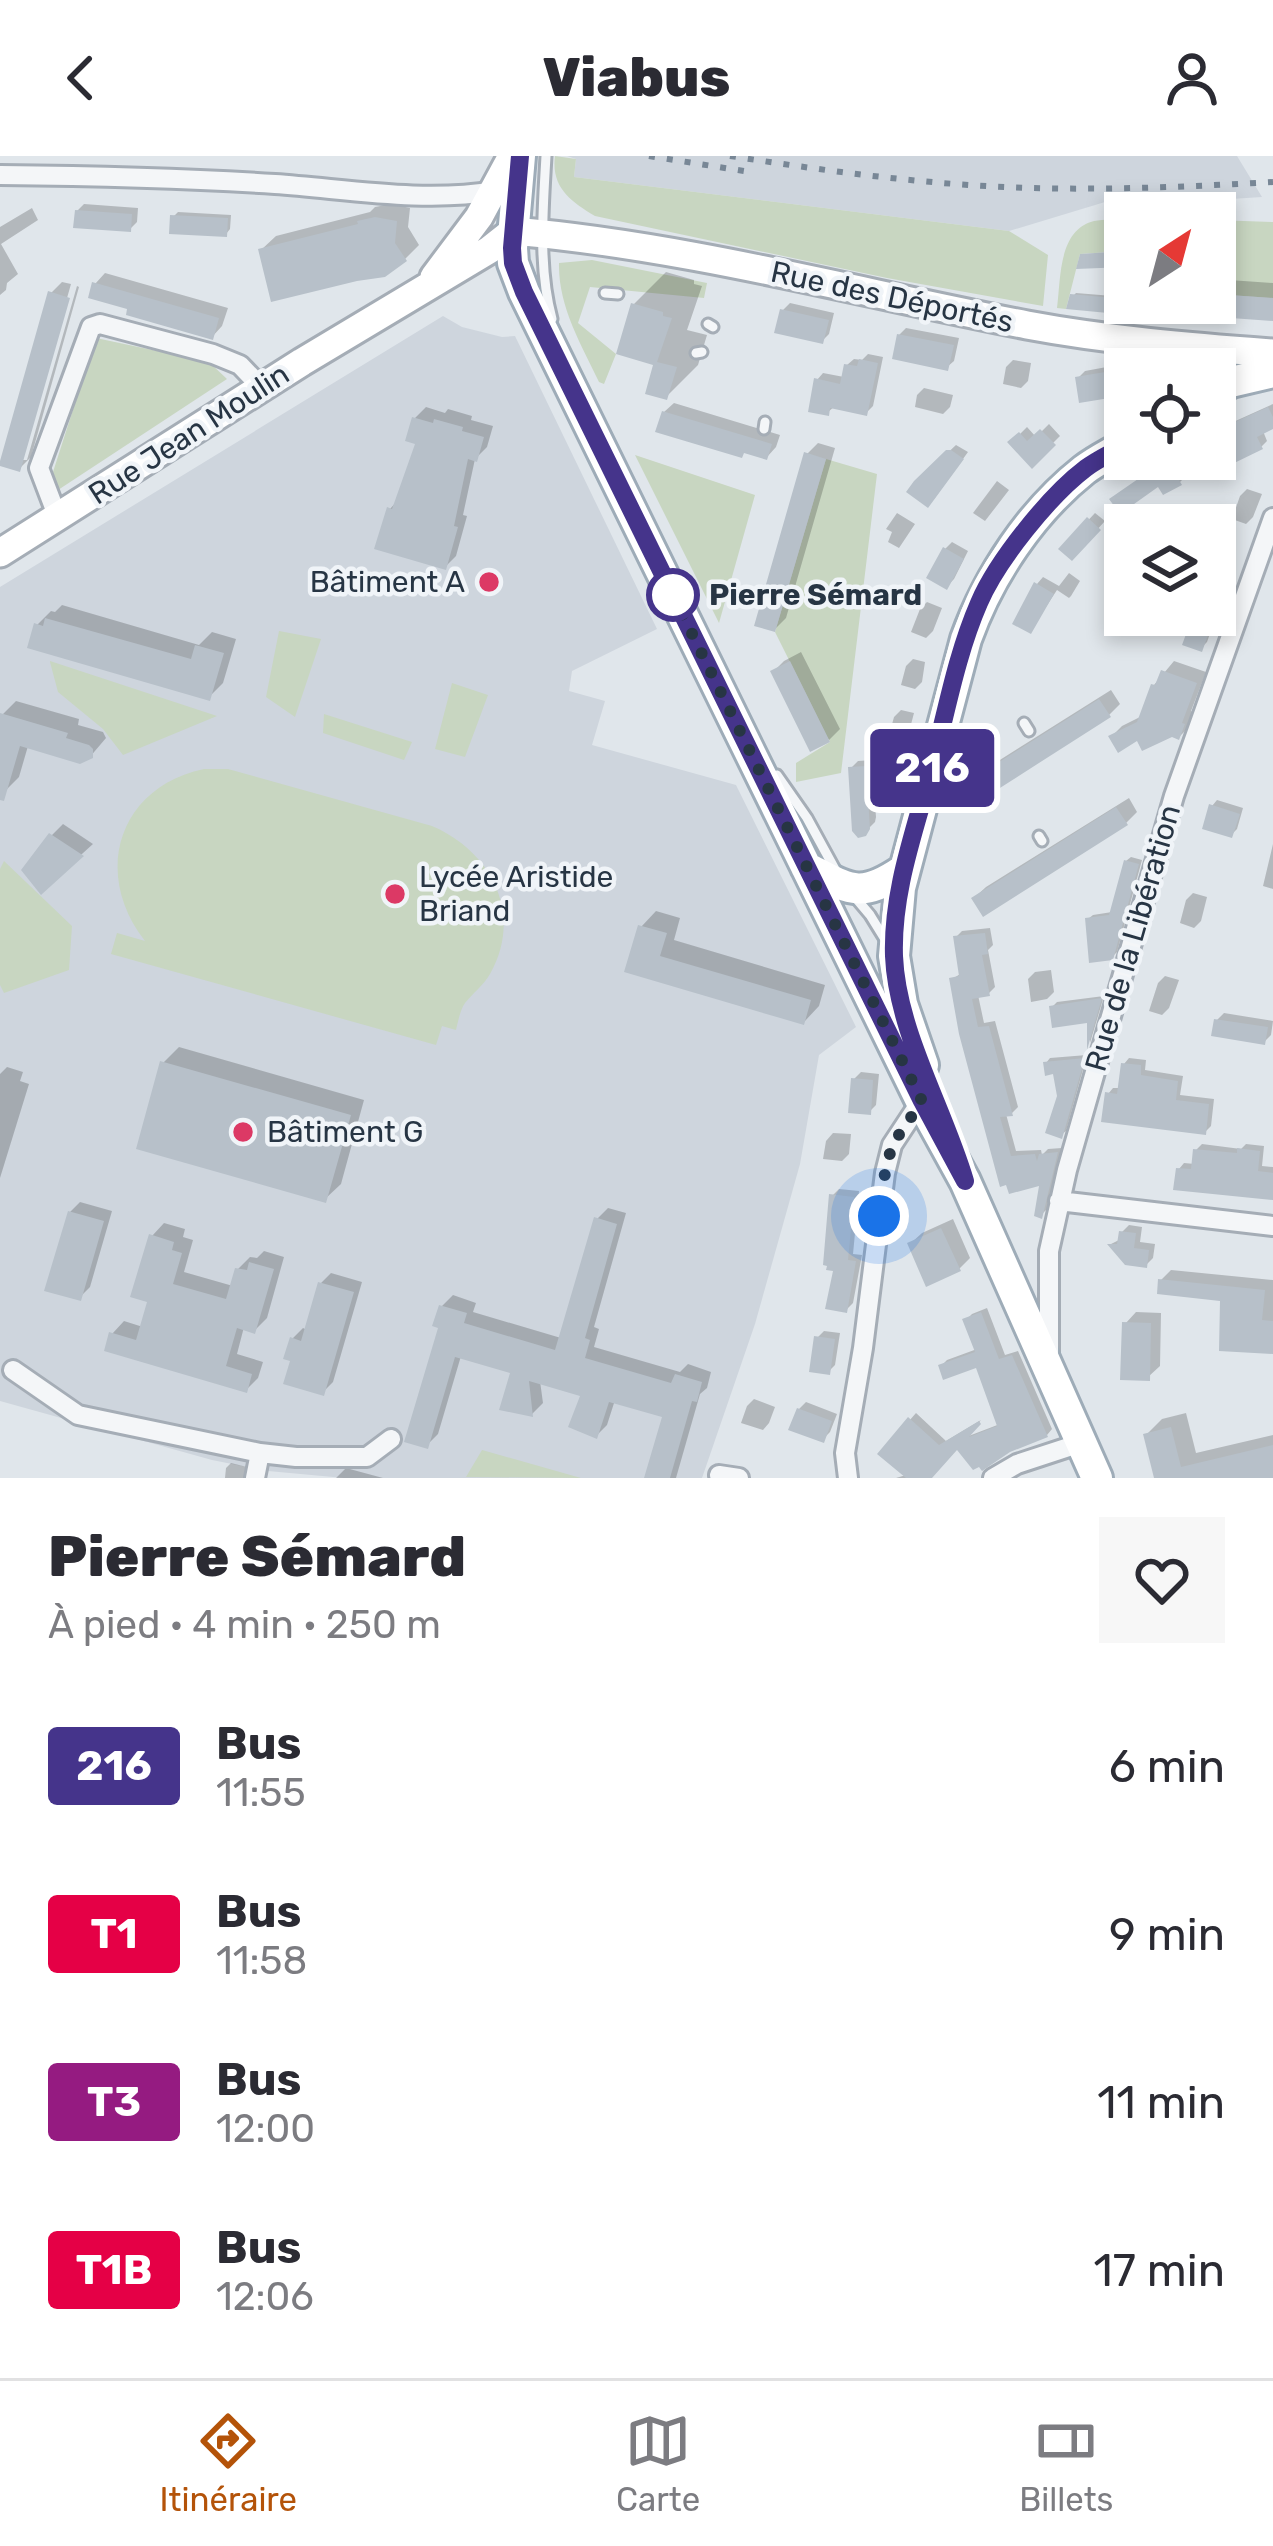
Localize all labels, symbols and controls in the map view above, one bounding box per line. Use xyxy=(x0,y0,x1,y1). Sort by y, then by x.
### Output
icon: back xyxy=(48,45,114,111)
icon: person xyxy=(1159,45,1225,111)
text: Viabus xyxy=(543,46,730,110)
north arrow xyxy=(1104,192,1236,324)
map controls xyxy=(1104,192,1236,636)
street label: Rue des Déportés xyxy=(767,254,1017,340)
button: locate xyxy=(1104,348,1236,480)
street label: Rue Jean Moulin xyxy=(82,356,296,512)
button: layers xyxy=(1104,504,1236,636)
place label: Bâtiment A xyxy=(310,564,465,600)
marker: Bâtiment A xyxy=(476,569,502,595)
marker: Pierre Sémard xyxy=(648,570,698,620)
place label: Pierre Sémard xyxy=(709,577,922,613)
line badge: 216 xyxy=(863,729,1001,807)
text: 216 xyxy=(894,743,970,793)
street label: Rue de la Libération xyxy=(1078,800,1188,1076)
place label: Lycée Aristide Briand xyxy=(419,859,613,929)
marker: Lycée Aristide Briand xyxy=(382,881,408,907)
place label: Bâtiment G xyxy=(267,1114,423,1150)
marker: Bâtiment G xyxy=(230,1119,256,1145)
your location xyxy=(849,1186,909,1246)
button: heart xyxy=(1099,1517,1225,1643)
text: Pierre Sémard xyxy=(48,1523,466,1590)
text: À pied · 4 min · 250 m xyxy=(48,1602,441,1648)
text: Bus xyxy=(216,1717,301,1770)
text: 6 min xyxy=(1109,1740,1225,1793)
text: 216 xyxy=(76,1741,152,1791)
text: 11:55 xyxy=(216,1770,306,1816)
text: Bus xyxy=(216,1885,301,1938)
text: 9 min xyxy=(1109,1908,1225,1961)
text: T1 xyxy=(90,1909,138,1959)
text: 11:58 xyxy=(216,1938,307,1984)
text: Bus xyxy=(216,2053,301,2106)
text: 11 min xyxy=(1097,2076,1225,2129)
text: T3 xyxy=(87,2077,141,2127)
text: 12:00 xyxy=(216,2106,315,2152)
text: Bus xyxy=(216,2221,301,2274)
text: 17 min xyxy=(1093,2244,1225,2297)
text: T1B xyxy=(76,2245,152,2295)
text: 12:06 xyxy=(216,2274,314,2320)
tab: Itinéraire xyxy=(160,2408,297,2519)
tab: Carte xyxy=(616,2408,700,2519)
tab: Billets xyxy=(1019,2408,1113,2519)

